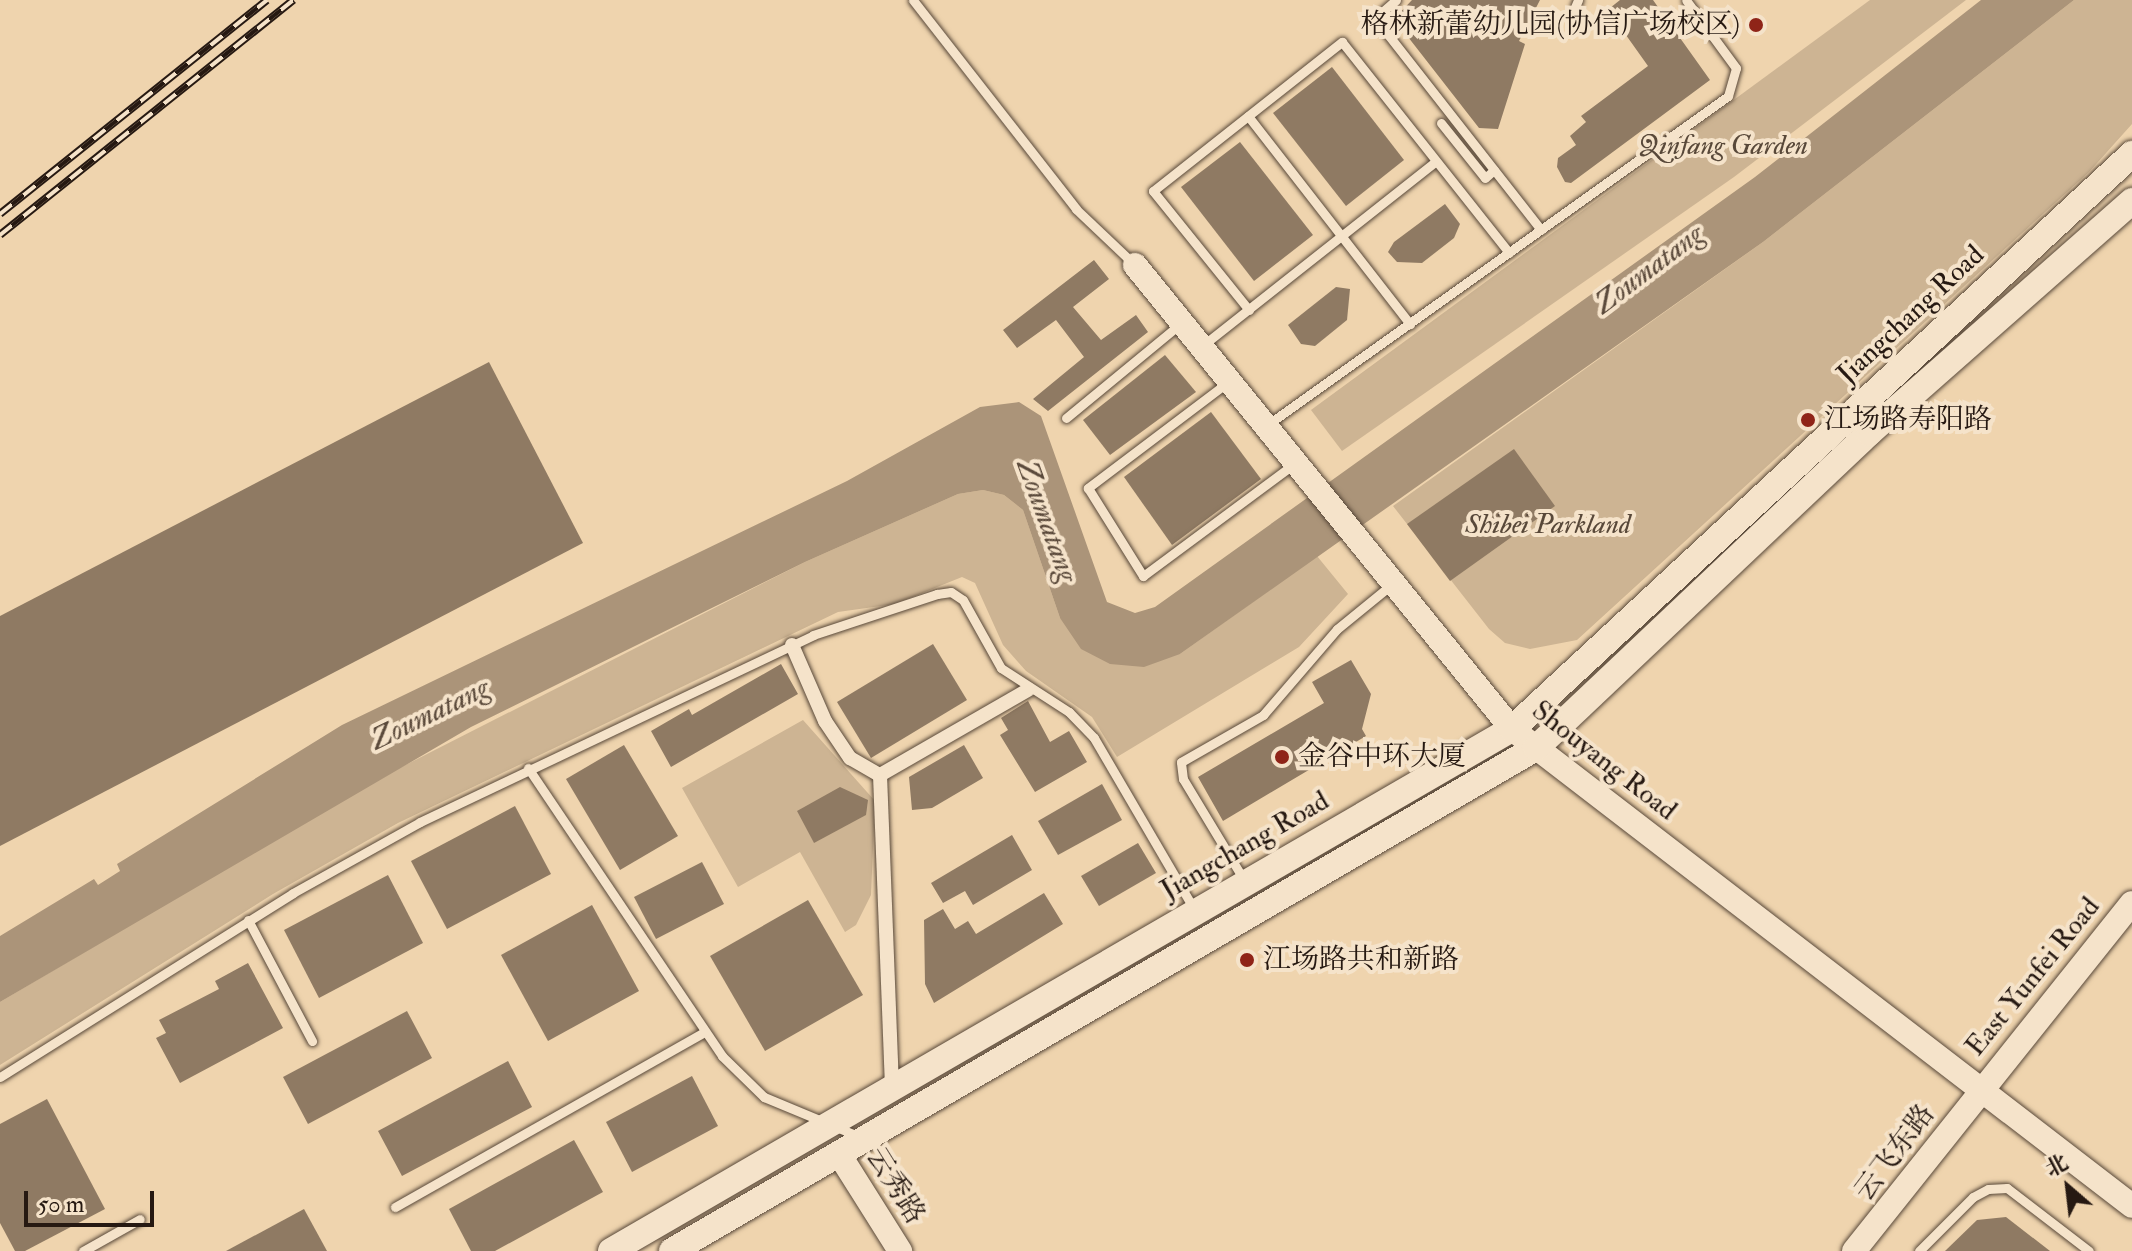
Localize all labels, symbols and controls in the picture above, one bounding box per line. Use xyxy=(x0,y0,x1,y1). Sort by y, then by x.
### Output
place label: 格林新蕾幼儿园(协信广场校区) xyxy=(1361,8,1740,42)
marker: 格林新蕾幼儿园(协信广场校区) xyxy=(1747,16,1765,34)
park label: Qinfang Garden xyxy=(1638,129,1808,163)
water label: Zoumatang xyxy=(1587,216,1711,322)
street label: Jiangchang Road xyxy=(1831,238,1991,392)
place label: 江场路寿阳路 xyxy=(1824,403,1992,437)
marker: 江场路寿阳路 xyxy=(1799,411,1817,429)
water label: Zoumatang xyxy=(1008,455,1086,587)
park label: Shibei Parkland xyxy=(1465,508,1631,542)
water label: Zoumatang xyxy=(365,670,495,758)
street label: Shouyang Road xyxy=(1525,694,1683,828)
place label: 金谷中环大厦 xyxy=(1298,740,1466,774)
marker: 金谷中环大厦 xyxy=(1273,748,1291,766)
street label: Jiangchang Road xyxy=(1155,784,1335,908)
street label: East Yunfei Road xyxy=(1959,891,2107,1063)
place label: 江场路共和新路 xyxy=(1263,943,1459,977)
marker: 江场路共和新路 xyxy=(1238,951,1256,969)
street label: 云飞东路 xyxy=(1848,1098,1942,1208)
street label: 云秀路 xyxy=(858,1141,932,1231)
north arrow xyxy=(2028,1147,2108,1227)
text: 北 xyxy=(2040,1148,2073,1183)
scale bar xyxy=(28,1175,158,1225)
text: 50 m xyxy=(38,1189,84,1220)

